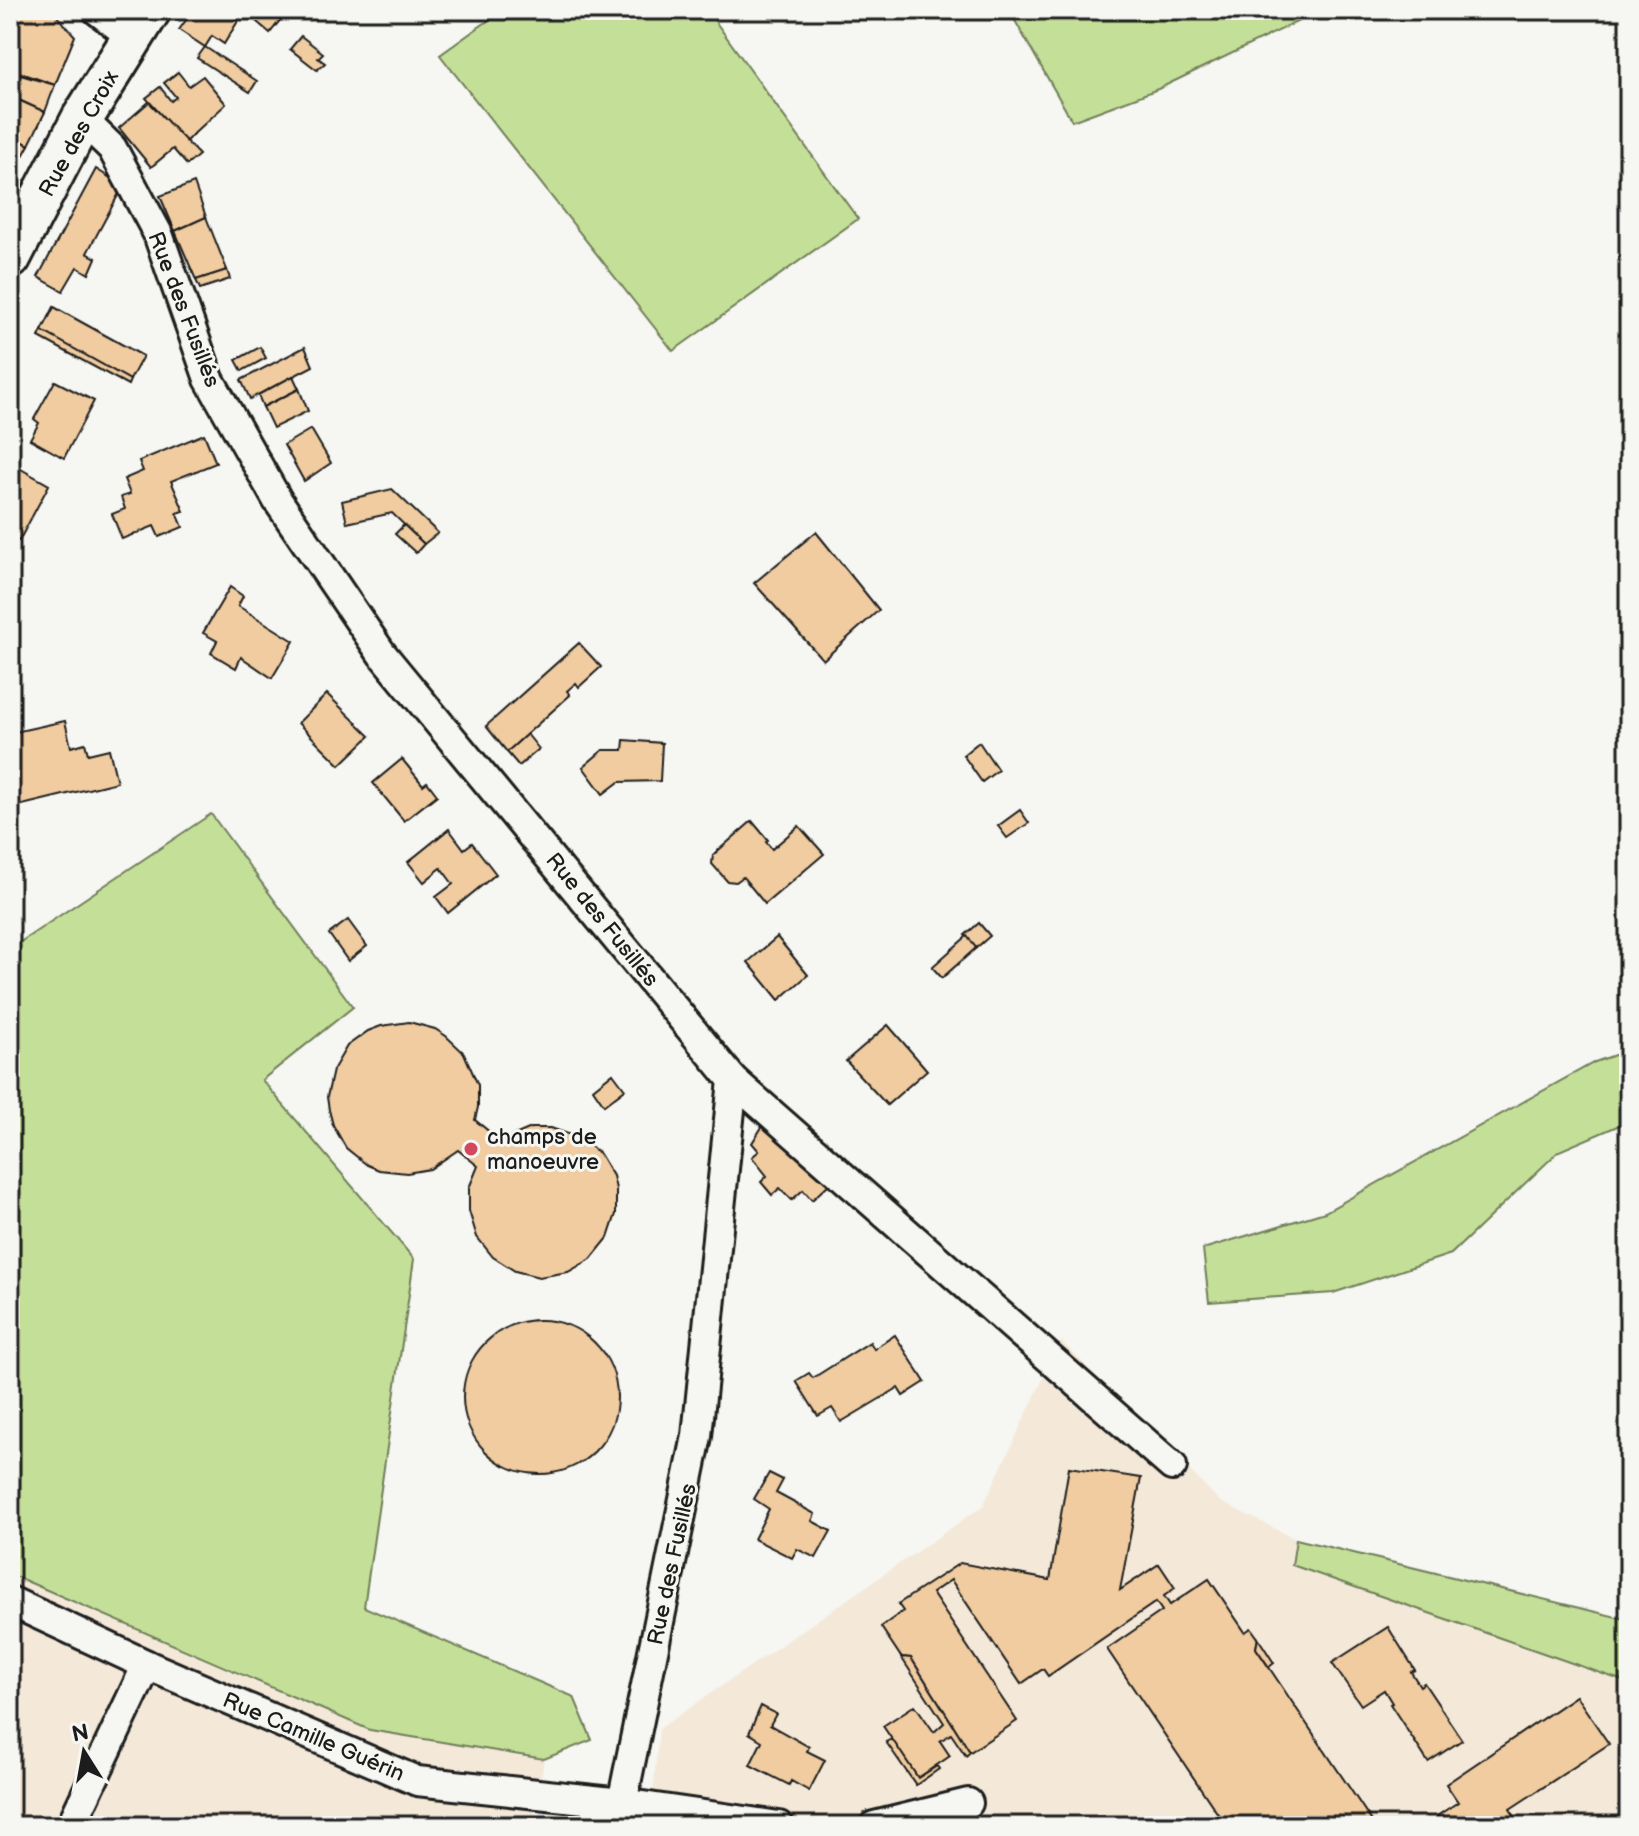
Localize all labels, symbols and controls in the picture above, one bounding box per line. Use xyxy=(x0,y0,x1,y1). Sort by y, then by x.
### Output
street label: Rue des Croix xyxy=(33,65,126,202)
street label: Rue des Fusillés xyxy=(142,228,226,391)
street label: Rue des Fusillés xyxy=(540,848,664,992)
place label: champs de manoeuvre xyxy=(487,1124,599,1176)
marker: champs de manoeuvre xyxy=(462,1140,480,1158)
street label: Rue des Fusillés xyxy=(642,1481,703,1647)
street label: Rue Camille Guérin xyxy=(219,1687,408,1788)
north arrow xyxy=(44,1712,124,1792)
text: N xyxy=(70,1719,91,1749)

